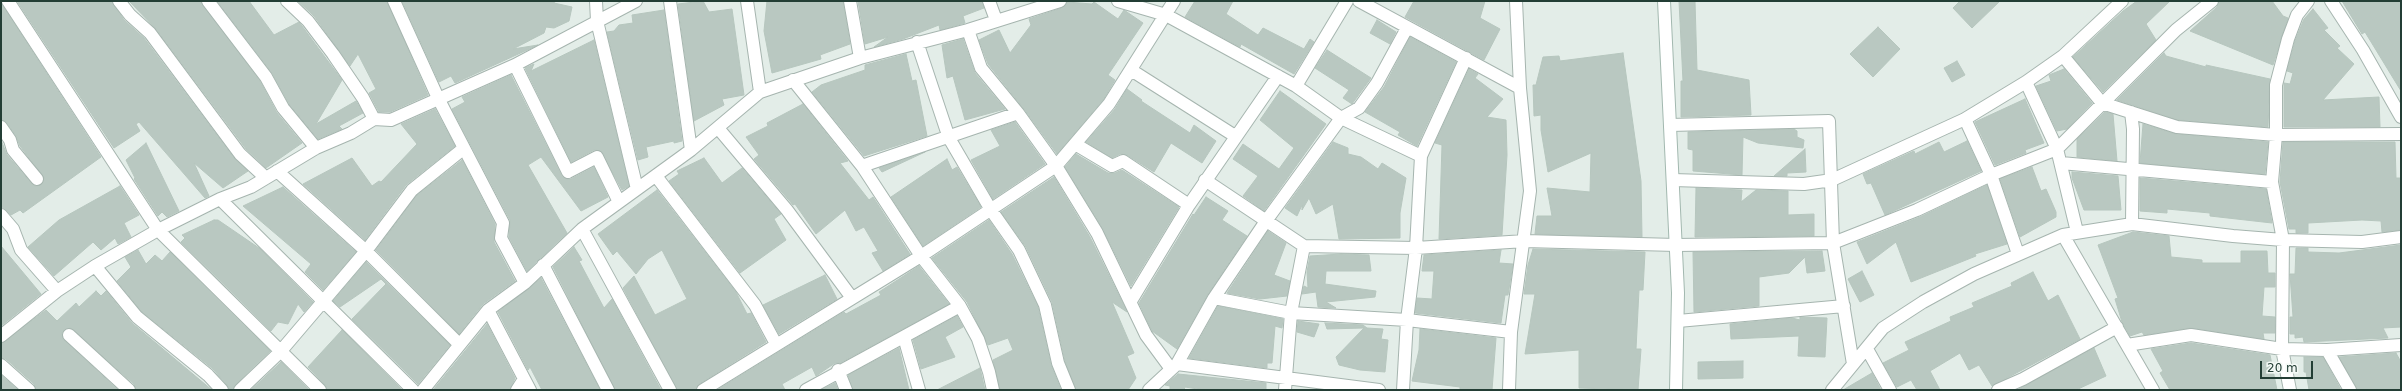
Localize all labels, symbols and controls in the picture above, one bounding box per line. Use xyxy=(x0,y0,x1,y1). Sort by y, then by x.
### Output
scale bar xyxy=(2262,353,2315,379)
text: 20 m xyxy=(2267,361,2298,375)

